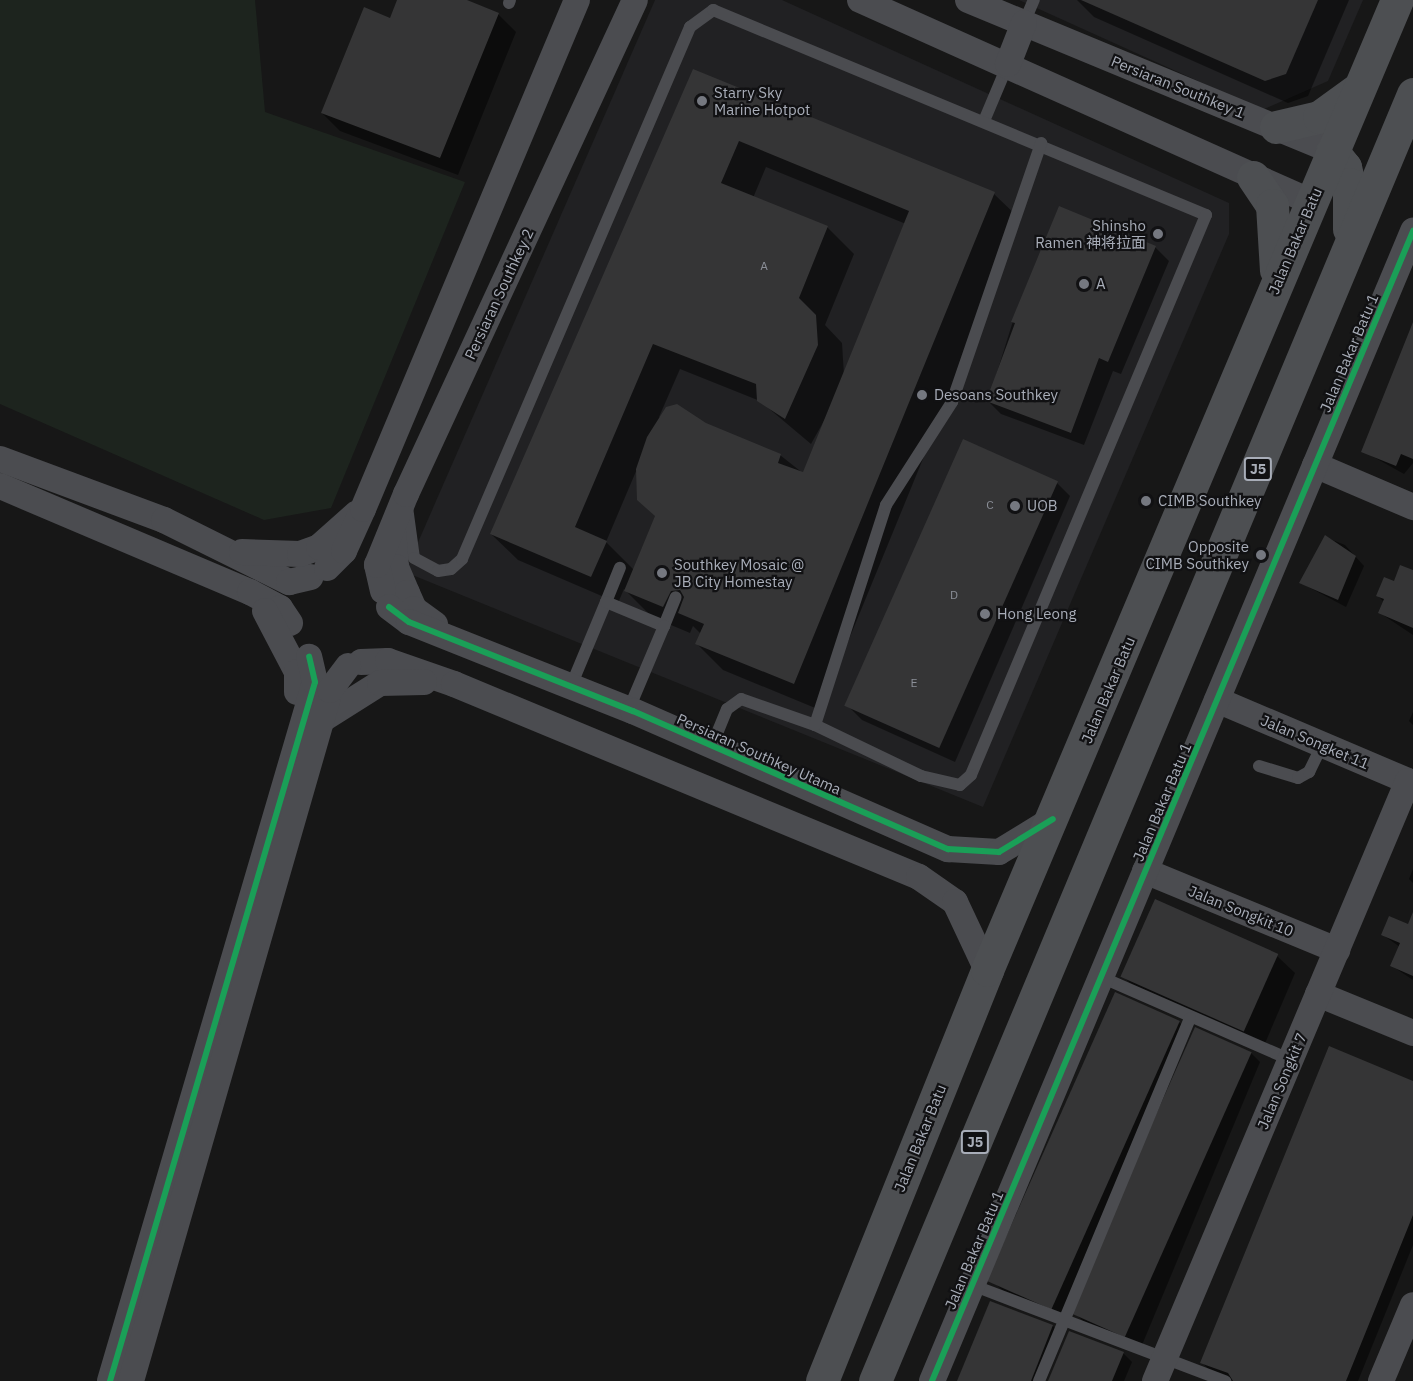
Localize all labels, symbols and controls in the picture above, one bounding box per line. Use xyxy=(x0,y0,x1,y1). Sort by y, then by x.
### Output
street label: Persiaran Southkey 1 xyxy=(1109,52,1247,122)
place label: Starry Sky Marine Hotpot xyxy=(714,83,810,118)
marker: Starry Sky Marine Hotpot xyxy=(695,94,709,108)
street label: Jalan Bakar Batu xyxy=(1264,185,1326,297)
place label: Shinsho Ramen 神将拉面 xyxy=(1035,216,1146,251)
street label: Persiaran Southkey 2 xyxy=(461,226,537,362)
marker: Shinsho Ramen 神将拉面 xyxy=(1151,227,1165,241)
house number: A xyxy=(760,259,768,273)
place label: A xyxy=(1096,275,1106,293)
marker: A xyxy=(1077,277,1091,291)
street label: Jalan Bakar Batu 1 xyxy=(1316,291,1382,415)
place label: Desoans Southkey xyxy=(934,386,1058,404)
marker: Desoans Southkey xyxy=(915,388,929,402)
road number: J5 xyxy=(1243,458,1273,480)
place label: CIMB Southkey xyxy=(1158,492,1262,510)
marker: CIMB Southkey xyxy=(1139,494,1153,508)
place label: UOB xyxy=(1027,497,1058,515)
house number: C xyxy=(986,498,994,512)
marker: UOB xyxy=(1008,499,1022,513)
place label: Opposite CIMB Southkey xyxy=(1145,537,1249,572)
marker: Opposite CIMB Southkey xyxy=(1254,548,1268,562)
place label: Southkey Mosaic @ JB City Homestay xyxy=(674,555,804,590)
marker: Southkey Mosaic @ JB City Homestay xyxy=(655,566,669,580)
house number: D xyxy=(950,588,958,602)
place label: Hong Leong xyxy=(997,605,1076,623)
marker: Hong Leong xyxy=(978,607,992,621)
street label: Jalan Bakar Batu xyxy=(1077,634,1139,746)
house number: E xyxy=(911,676,917,690)
street label: Persiaran Southkey Utama xyxy=(674,710,844,798)
street label: Jalan Songket 11 xyxy=(1258,711,1372,773)
street label: Jalan Bakar Batu 1 xyxy=(1129,740,1195,864)
street label: Jalan Songkit 10 xyxy=(1186,882,1296,940)
street label: Jalan Songkit 7 xyxy=(1254,1030,1310,1132)
street label: Jalan Bakar Batu xyxy=(890,1082,950,1194)
road number: J5 xyxy=(960,1131,990,1153)
street label: Jalan Bakar Batu 1 xyxy=(941,1188,1007,1312)

